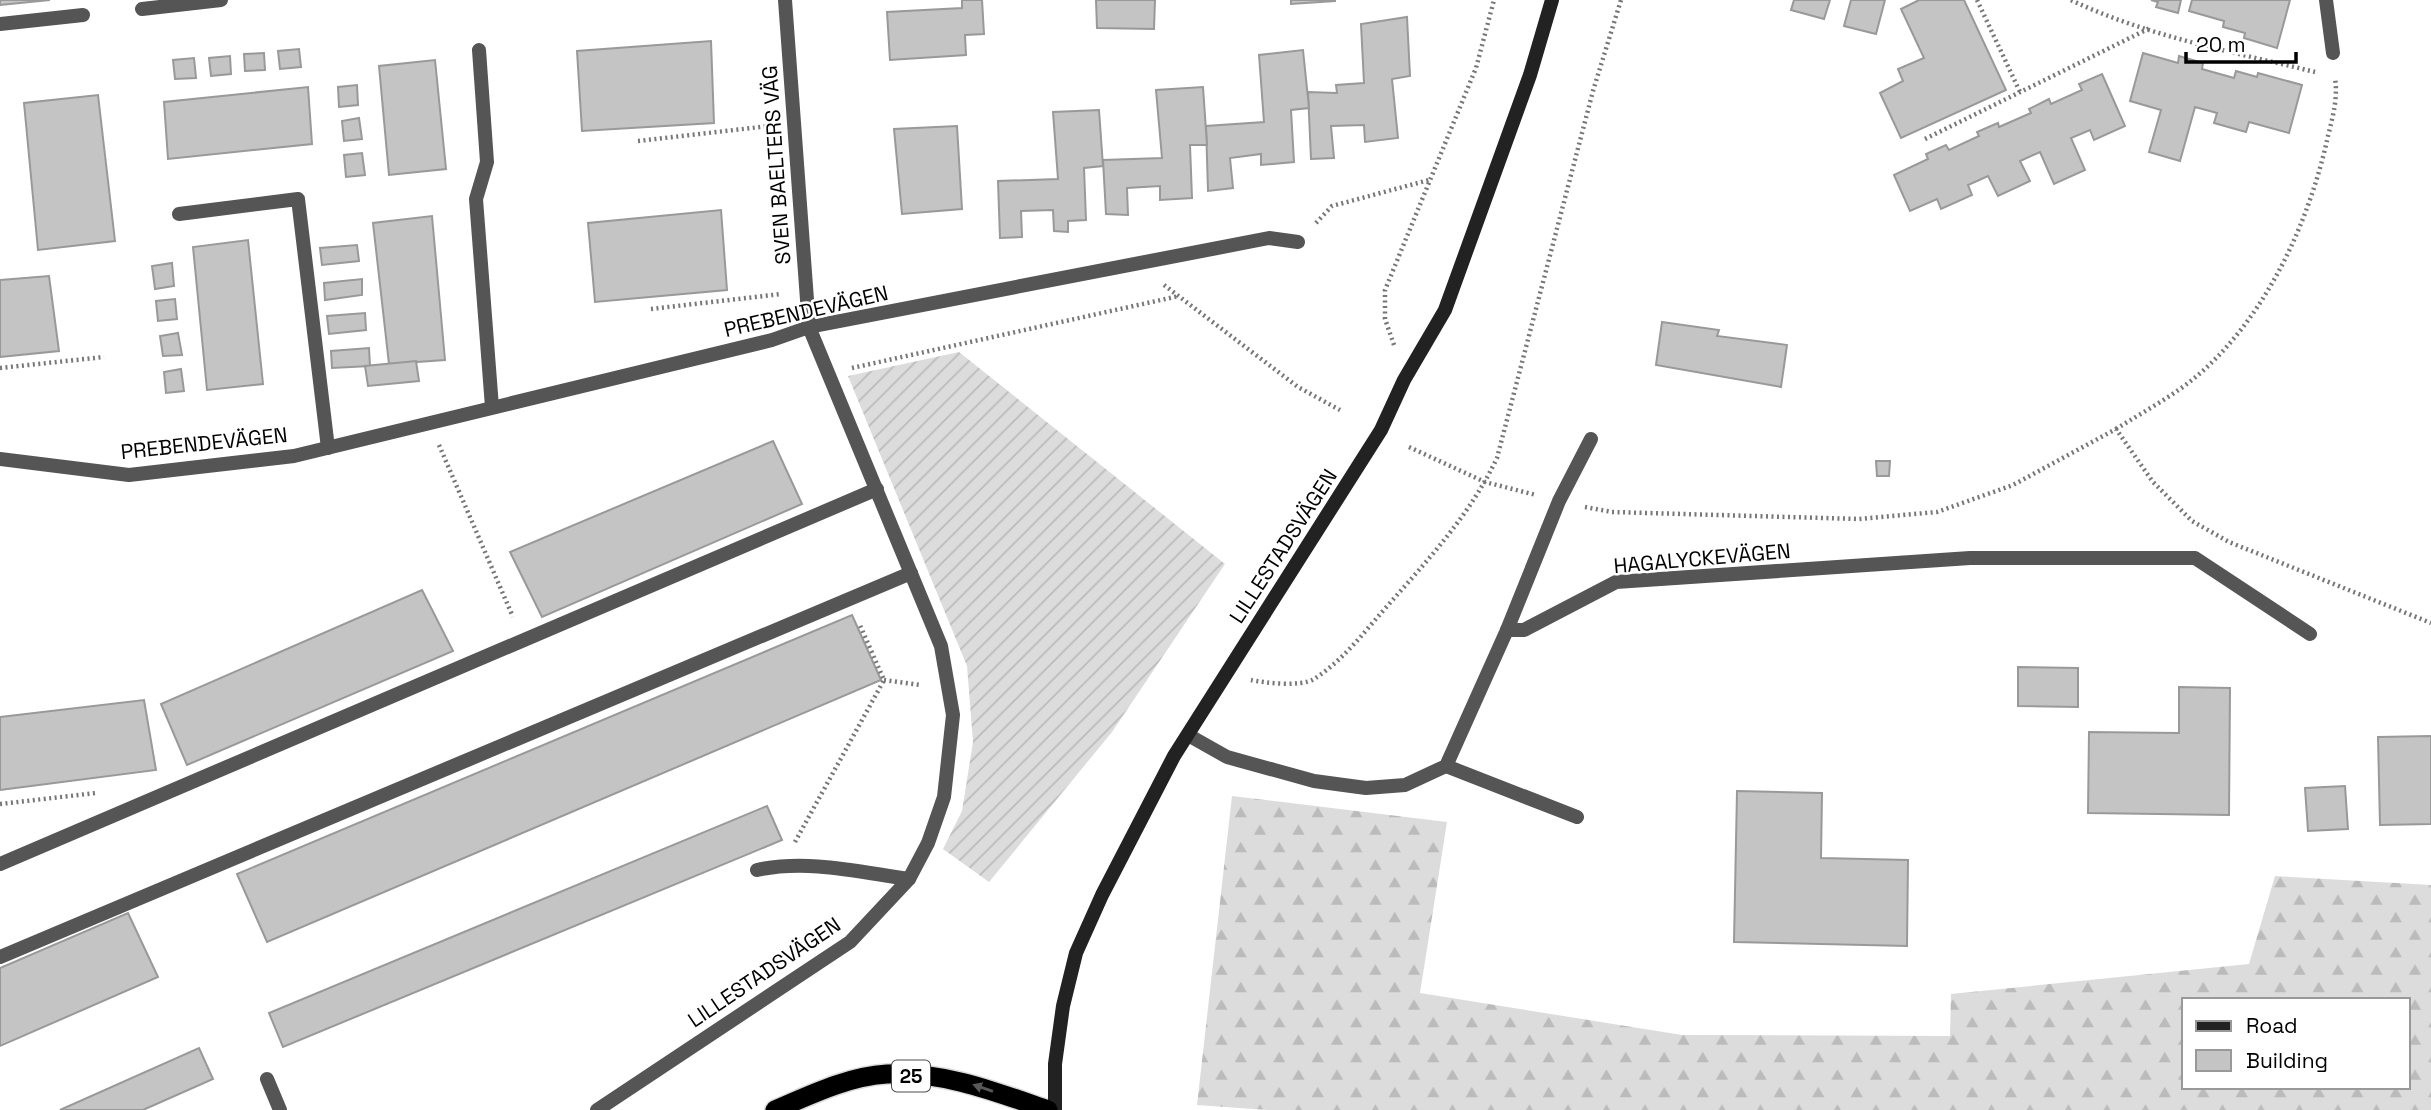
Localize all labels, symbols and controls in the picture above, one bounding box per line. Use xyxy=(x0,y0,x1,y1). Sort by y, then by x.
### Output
scale bar xyxy=(2186,21,2296,65)
text: 20 m xyxy=(2196,31,2246,58)
street label: SVEN BAELTERS VÄG xyxy=(756,65,796,265)
street label: PREBENDEVÄGEN xyxy=(721,279,891,343)
street label: PREBENDEVÄGEN xyxy=(119,421,289,465)
street label: LILLESTADSVÄGEN xyxy=(1223,464,1343,628)
street label: HAGALYCKEVÄGEN xyxy=(1612,537,1792,579)
street label: LILLESTADSVÄGEN xyxy=(682,911,846,1033)
legend xyxy=(2182,998,2410,1089)
text: Road xyxy=(2246,1012,2298,1039)
text: Building xyxy=(2246,1047,2328,1074)
road number: 25 xyxy=(892,1060,930,1092)
one-way arrow xyxy=(973,1082,994,1093)

